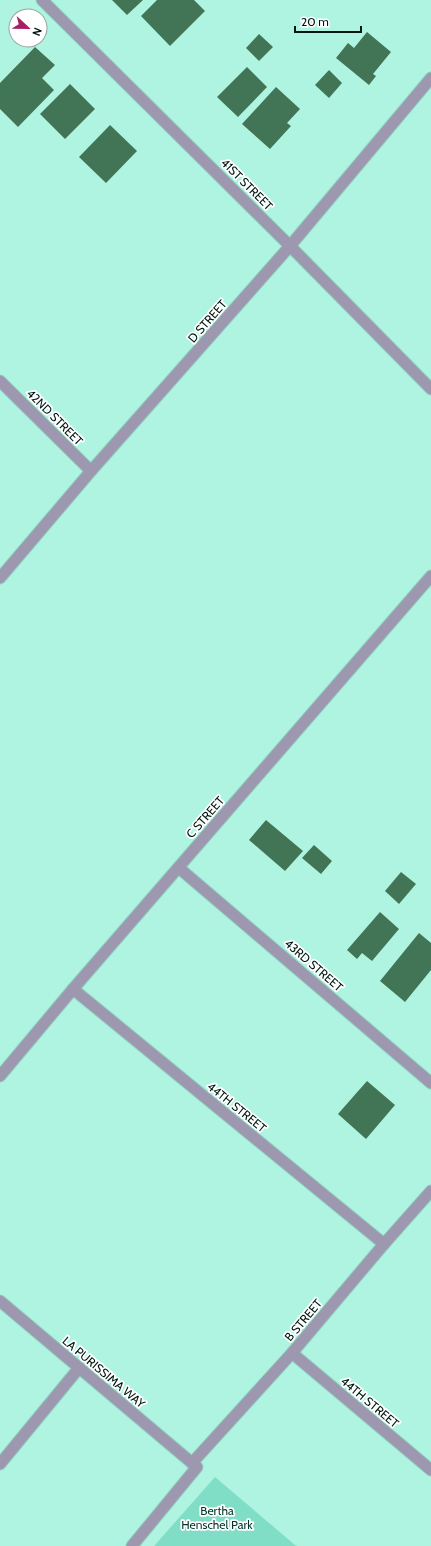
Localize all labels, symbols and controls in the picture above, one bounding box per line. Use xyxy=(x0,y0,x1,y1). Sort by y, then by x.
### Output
north arrow xyxy=(8,8,48,48)
scale bar xyxy=(295,8,361,34)
text: 20 m xyxy=(301,14,329,29)
text: N xyxy=(29,26,45,38)
street label: 41ST STREET xyxy=(218,155,277,214)
street label: D STREET xyxy=(184,296,230,345)
street label: 42ND STREET xyxy=(24,386,87,449)
street label: C STREET xyxy=(183,793,228,841)
street label: 43RD STREET xyxy=(282,936,347,995)
street label: 44TH STREET xyxy=(204,1079,270,1136)
street label: B STREET xyxy=(281,1295,325,1344)
street label: LA PURISSIMA WAY xyxy=(60,1333,148,1411)
street label: 44TH STREET xyxy=(338,1373,403,1431)
park label: Bertha Henschel Park xyxy=(181,1503,253,1532)

